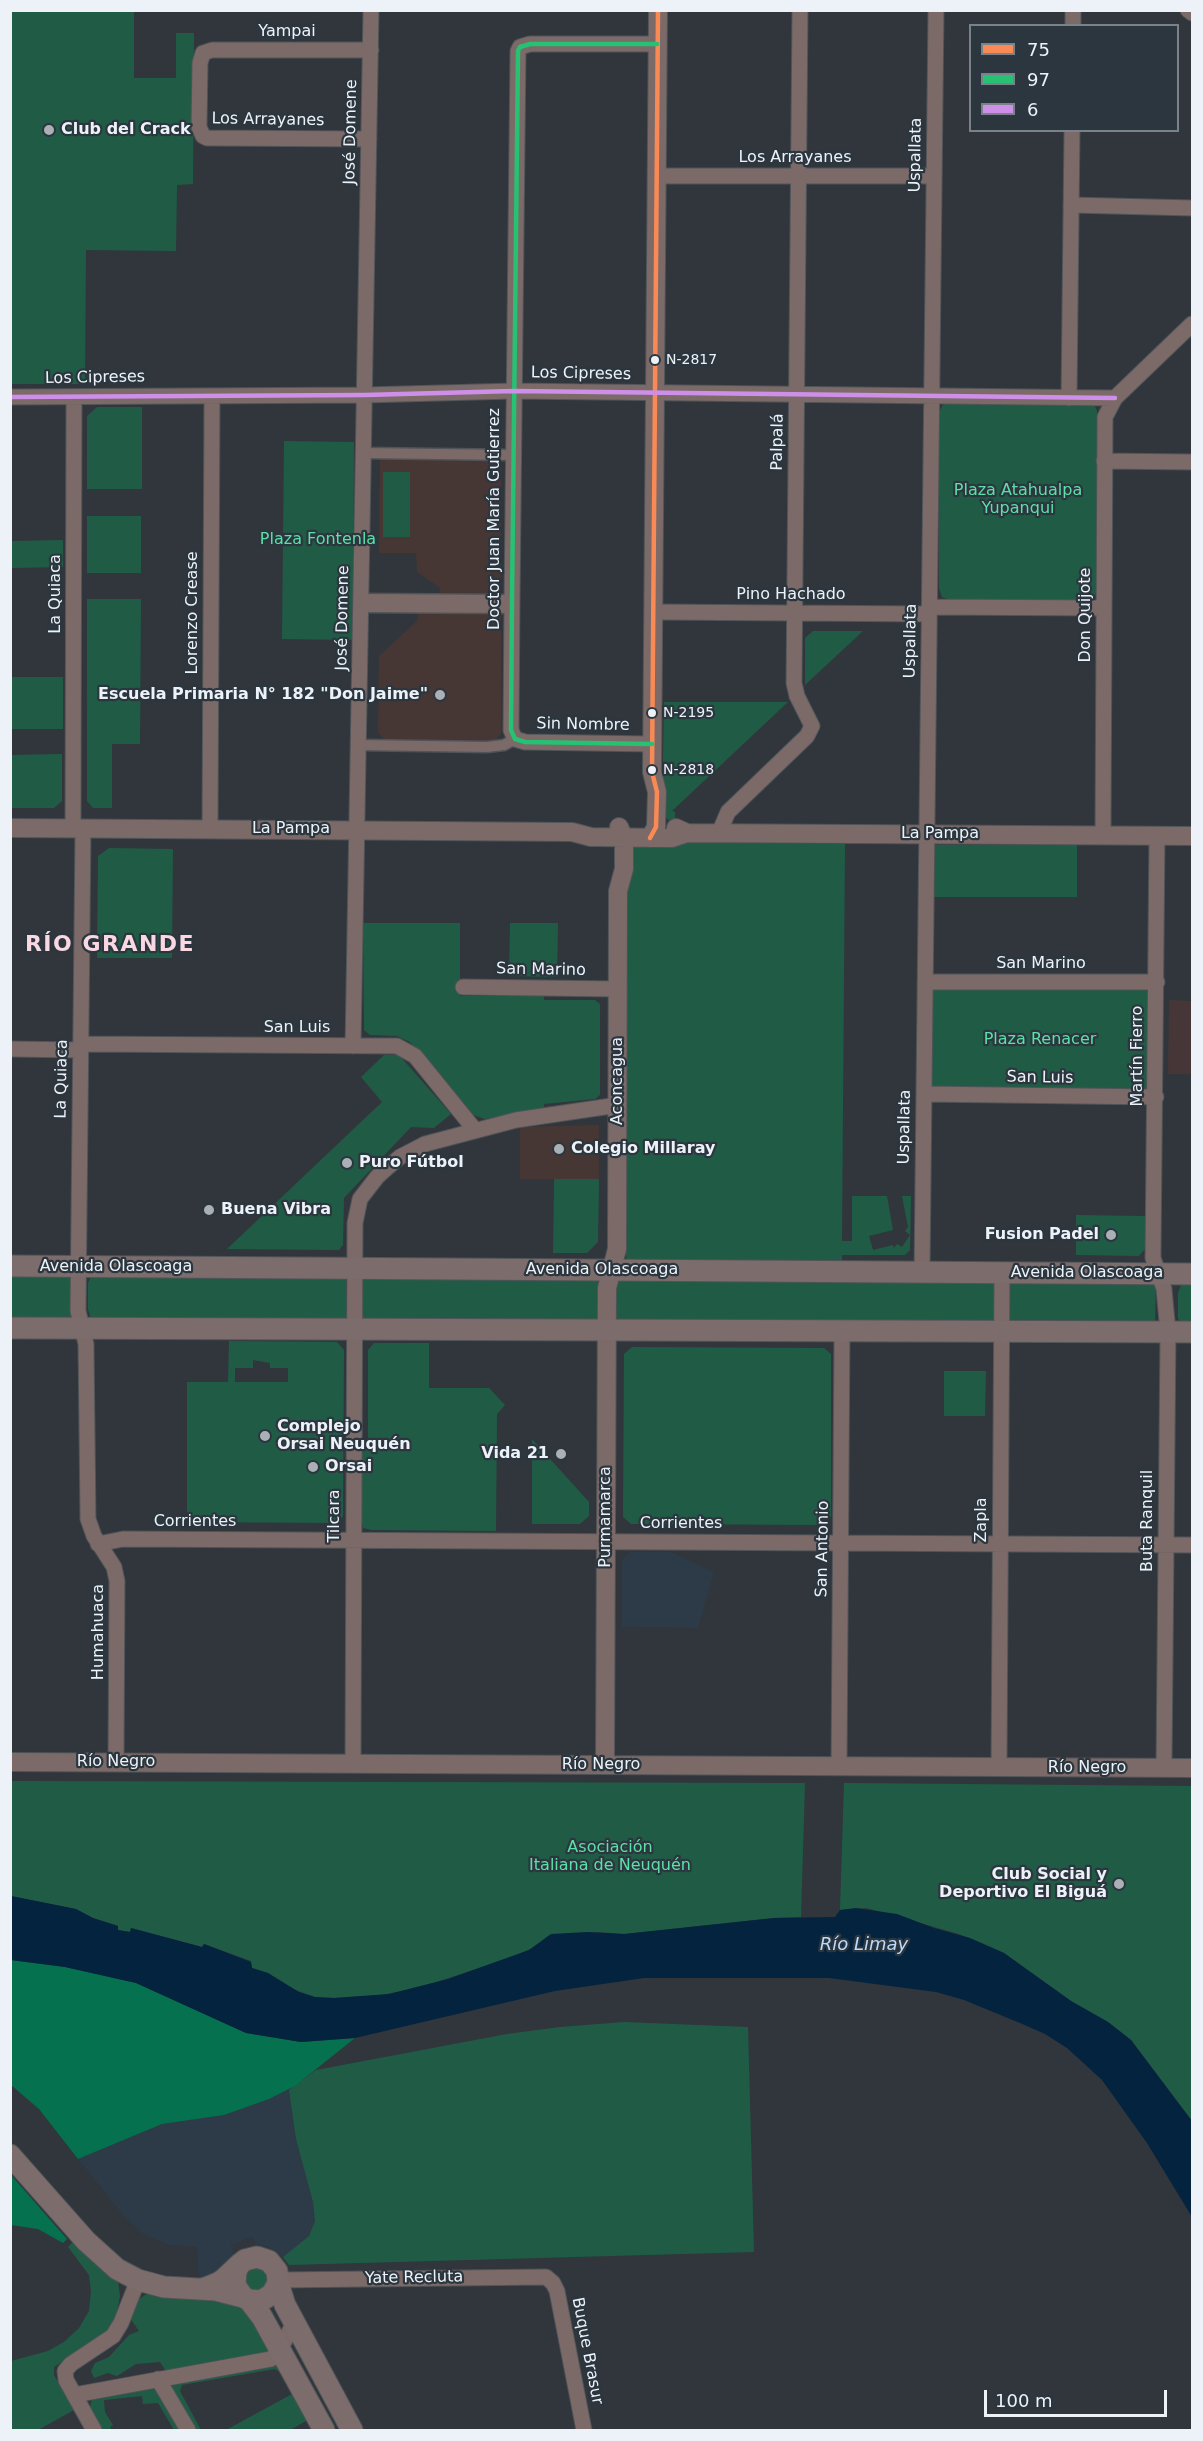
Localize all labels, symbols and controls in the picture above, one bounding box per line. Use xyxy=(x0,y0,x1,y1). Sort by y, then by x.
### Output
street label: Yampai xyxy=(258,22,316,42)
legend xyxy=(969,24,1179,132)
text: 75 xyxy=(1027,39,1050,60)
text: 97 xyxy=(1027,69,1050,90)
street label: José Domene xyxy=(340,79,362,185)
text: 6 xyxy=(1027,99,1038,120)
street label: Los Arrayanes xyxy=(211,109,325,131)
street label: Uspallata xyxy=(906,117,926,193)
place label: Club del Crack xyxy=(61,120,191,140)
marker: Club del Crack xyxy=(42,123,56,137)
street label: Los Arrayanes xyxy=(738,148,852,168)
place label: N-2817 xyxy=(666,352,717,368)
marker: N-2817 xyxy=(649,354,661,366)
street label: Los Cipreses xyxy=(531,364,631,384)
street label: Los Cipreses xyxy=(45,368,145,388)
street label: Doctor Juan María Gutierrez xyxy=(485,408,505,630)
street label: Palpalá xyxy=(768,413,788,471)
park label: Plaza Atahualpa Yupanqui xyxy=(954,481,1082,519)
park label: Plaza Fontenla xyxy=(260,530,376,550)
street label: Lorenzo Crease xyxy=(183,551,203,675)
street label: La Quiaca xyxy=(46,554,66,634)
street label: José Domene xyxy=(332,565,354,671)
street label: Don Quijote xyxy=(1076,568,1096,662)
street label: Pino Hachado xyxy=(736,585,846,605)
street label: Uspallata xyxy=(901,603,921,679)
place label: Escuela Primaria N° 182 "Don Jaime" xyxy=(98,685,428,705)
marker: Escuela Primaria N° 182 "Don Jaime" xyxy=(433,688,447,702)
place label: N-2195 xyxy=(663,705,714,721)
marker: N-2195 xyxy=(646,707,658,719)
street label: Sin Nombre xyxy=(536,715,630,735)
place label: N-2818 xyxy=(663,762,714,778)
marker: N-2818 xyxy=(646,764,658,776)
street label: La Pampa xyxy=(252,819,330,839)
street label: La Pampa xyxy=(901,824,979,844)
district label: RÍO GRANDE xyxy=(25,932,195,958)
street label: San Marino xyxy=(996,954,1086,974)
street label: San Marino xyxy=(496,960,586,980)
street label: Martín Fierro xyxy=(1128,1006,1148,1106)
street label: San Luis xyxy=(264,1018,330,1038)
park label: Plaza Renacer xyxy=(984,1030,1096,1050)
street label: Aconcagua xyxy=(608,1037,628,1125)
street label: La Quiaca xyxy=(52,1039,72,1119)
street label: San Luis xyxy=(1006,1068,1074,1088)
street label: Uspallata xyxy=(895,1089,915,1165)
place label: Colegio Millaray xyxy=(571,1139,715,1159)
marker: Colegio Millaray xyxy=(552,1142,566,1156)
place label: Puro Fútbol xyxy=(359,1153,464,1173)
marker: Puro Fútbol xyxy=(340,1156,354,1170)
place label: Buena Vibra xyxy=(221,1200,331,1220)
marker: Buena Vibra xyxy=(202,1203,216,1217)
place label: Fusion Padel xyxy=(985,1225,1099,1245)
marker: Fusion Padel xyxy=(1104,1228,1118,1242)
street label: Avenida Olascoaga xyxy=(40,1257,192,1277)
street label: Avenida Olascoaga xyxy=(526,1260,678,1280)
street label: Avenida Olascoaga xyxy=(1011,1263,1163,1283)
place label: Complejo Orsai Neuquén xyxy=(277,1417,411,1455)
marker: Complejo Orsai Neuquén xyxy=(258,1429,272,1443)
place label: Vida 21 xyxy=(481,1444,549,1464)
marker: Vida 21 xyxy=(554,1447,568,1461)
place label: Orsai xyxy=(325,1457,372,1477)
marker: Orsai xyxy=(306,1460,320,1474)
street label: Purmamarca xyxy=(596,1466,616,1568)
street label: Buta Ranquil xyxy=(1138,1470,1158,1572)
street label: Tilcara xyxy=(325,1489,345,1543)
street label: Zapla xyxy=(972,1497,992,1543)
street label: San Antonio xyxy=(813,1500,833,1598)
street label: Corrientes xyxy=(154,1512,236,1532)
street label: Corrientes xyxy=(640,1514,722,1534)
street label: Humahuaca xyxy=(89,1584,109,1680)
street label: Río Negro xyxy=(77,1752,155,1772)
street label: Río Negro xyxy=(562,1755,640,1775)
street label: Río Negro xyxy=(1048,1758,1126,1778)
park label: Asociación Italiana de Neuquén xyxy=(529,1838,691,1876)
place label: Club Social y Deportivo El Biguá xyxy=(939,1865,1107,1903)
marker: Club Social y Deportivo El Biguá xyxy=(1112,1877,1126,1891)
water label: Río Limay xyxy=(820,1934,908,1956)
street label: Yate Recluta xyxy=(365,2268,463,2288)
street label: Buque Brasur xyxy=(567,2296,607,2406)
scale bar xyxy=(987,2378,1170,2416)
text: 100 m xyxy=(995,2390,1053,2411)

